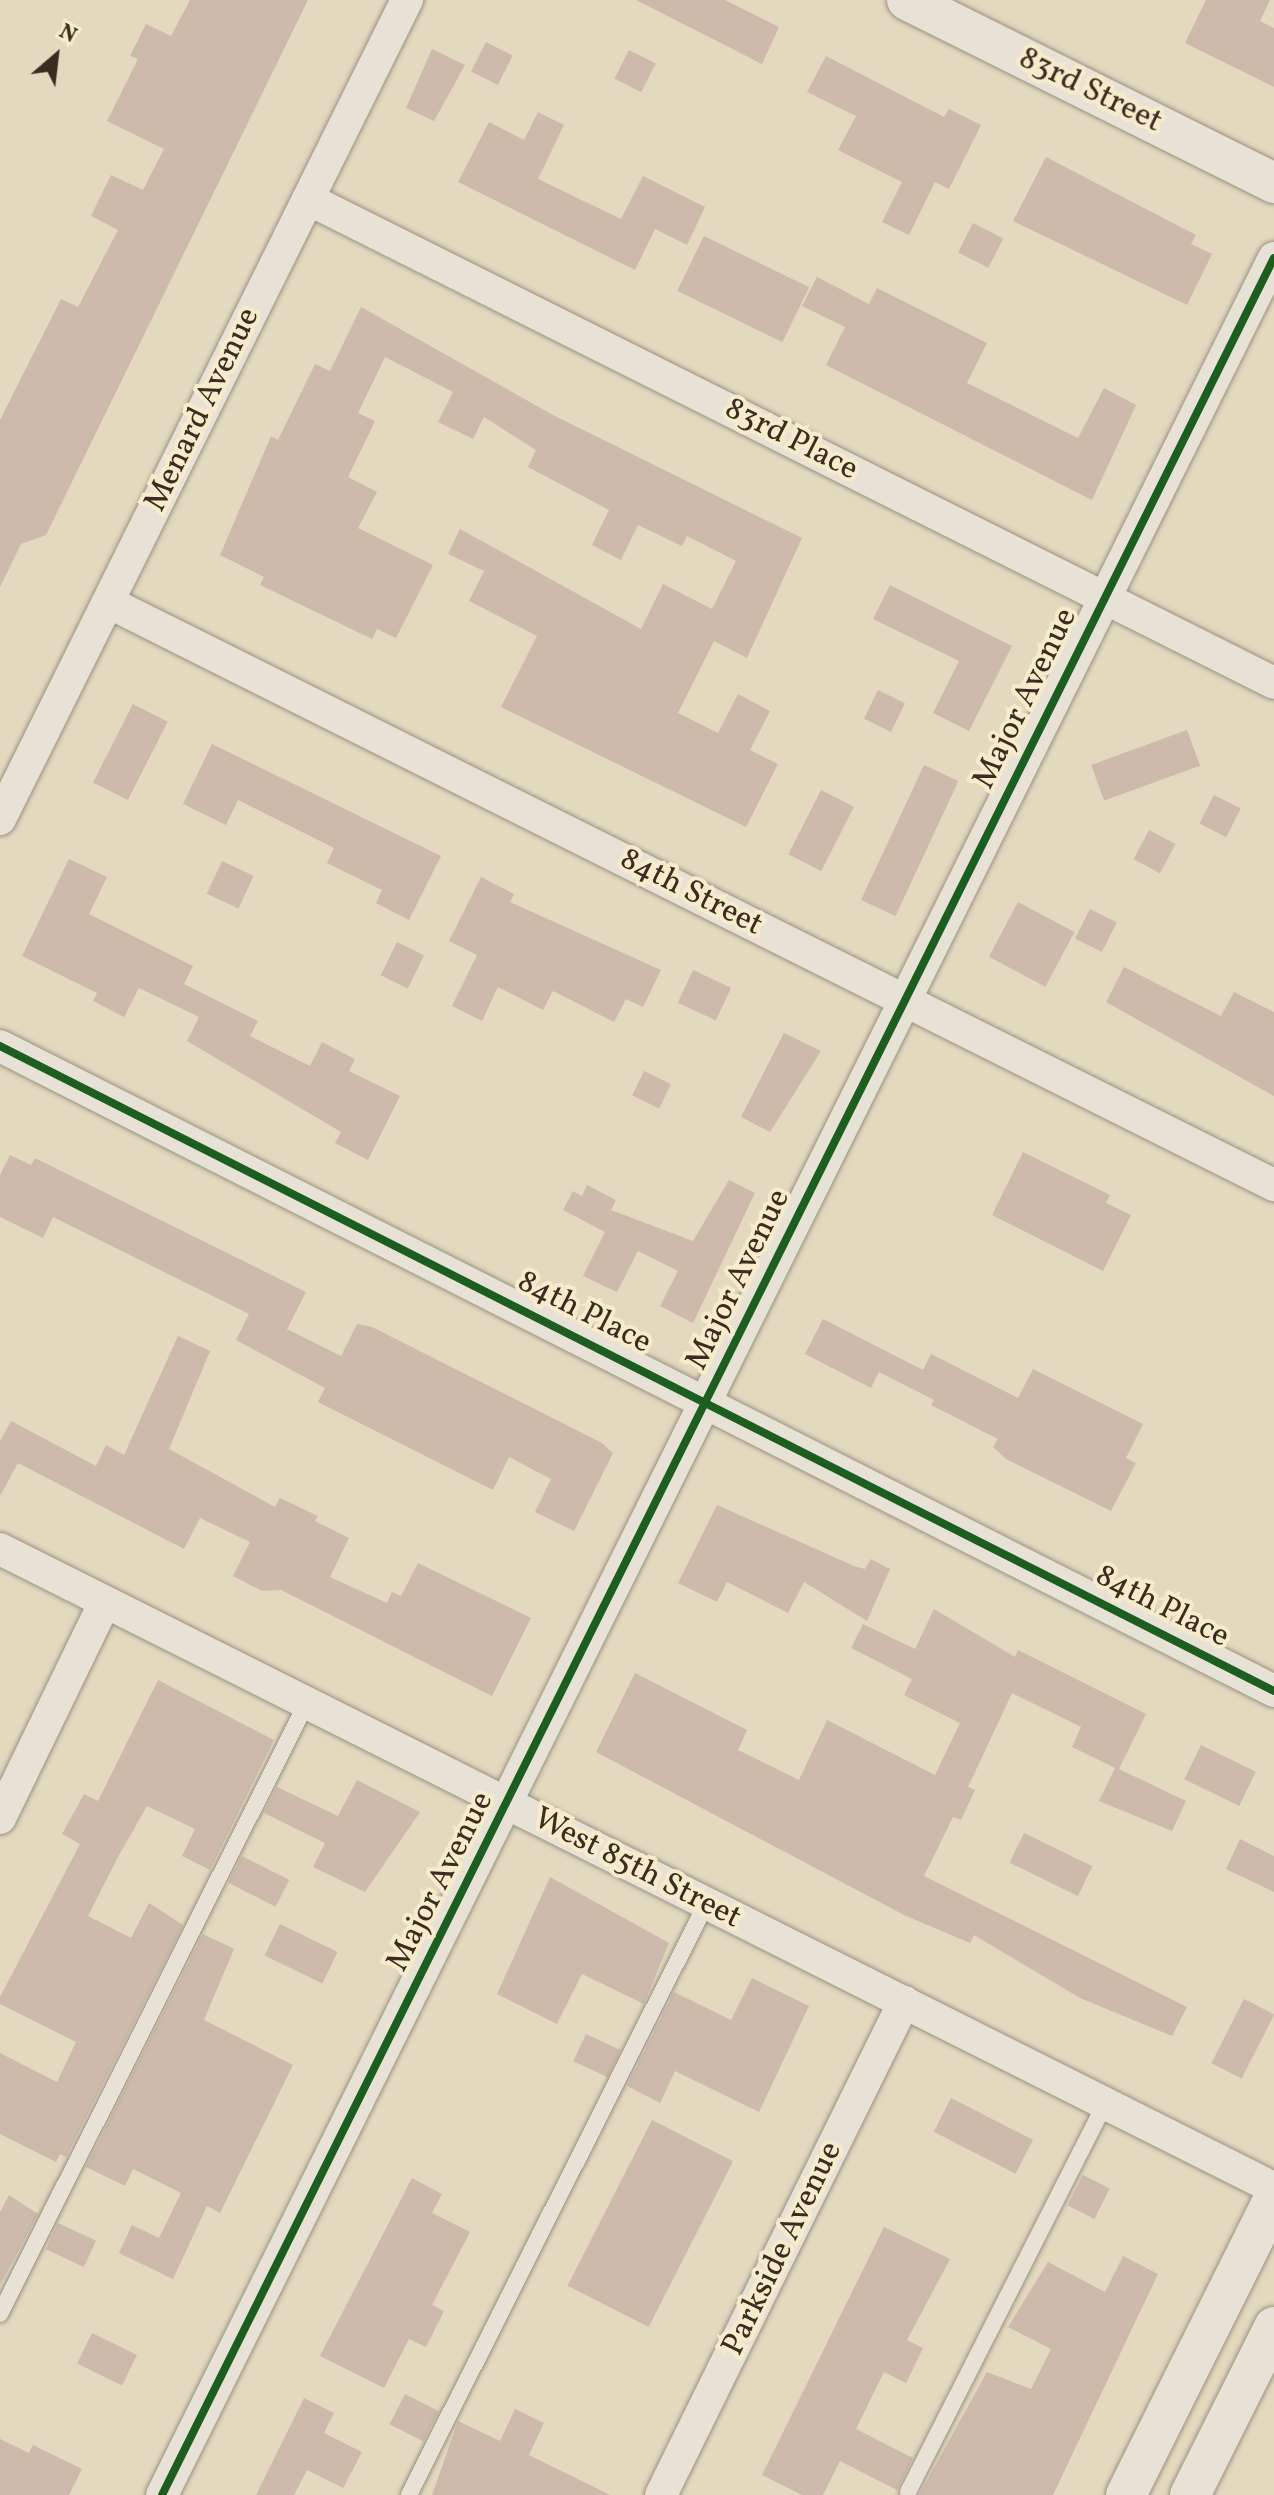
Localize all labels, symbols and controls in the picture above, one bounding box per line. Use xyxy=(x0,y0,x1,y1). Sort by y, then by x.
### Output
north arrow xyxy=(16,16,96,96)
text: N xyxy=(53,17,82,52)
street label: 83rd Street xyxy=(1012,40,1168,142)
street label: Menard Avenue xyxy=(137,302,269,518)
street label: 83rd Place xyxy=(718,390,864,490)
street label: Major Avenue xyxy=(966,602,1086,796)
street label: 84th Street xyxy=(613,841,769,945)
street label: Major Avenue xyxy=(679,1183,799,1377)
street label: 84th Place xyxy=(511,1263,657,1363)
street label: 84th Place xyxy=(1089,1557,1235,1657)
street label: Major Avenue xyxy=(379,1786,503,1978)
street label: West 85th Street xyxy=(527,1800,747,1938)
street label: Parkside Avenue xyxy=(715,2136,851,2362)

